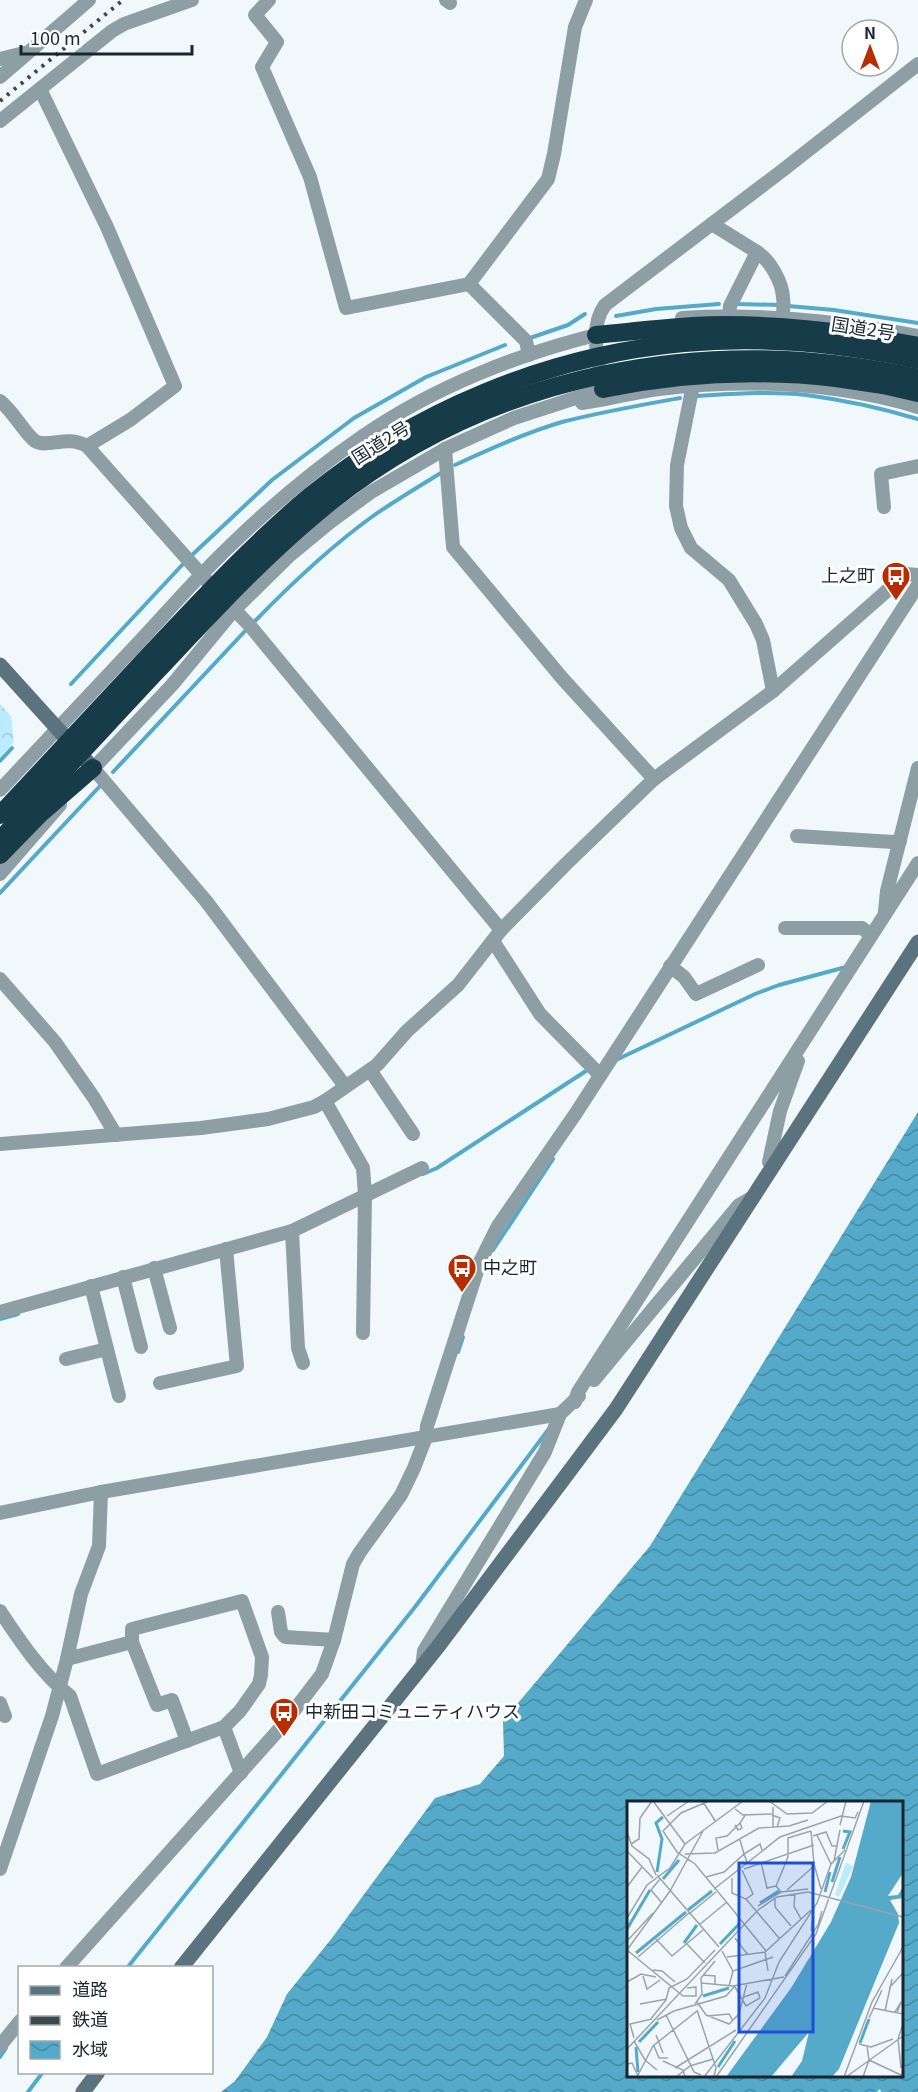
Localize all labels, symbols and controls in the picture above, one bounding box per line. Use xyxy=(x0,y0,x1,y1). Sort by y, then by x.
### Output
scale bar xyxy=(21,18,192,56)
north arrow xyxy=(840,18,900,78)
text: N xyxy=(864,20,876,44)
text: 100 m xyxy=(30,24,81,50)
street label: 国道2号 xyxy=(830,309,897,345)
street label: 国道2号 xyxy=(346,413,414,469)
bus stop icon: 上之町 xyxy=(880,560,912,602)
place label: 上之町 xyxy=(821,561,875,587)
bus stop icon: 中之町 xyxy=(446,1252,478,1294)
place label: 中之町 xyxy=(483,1253,537,1279)
bus stop icon: 中新田コミュニティハウス xyxy=(268,1696,300,1738)
place label: 中新田コミュニティハウス xyxy=(305,1697,520,1723)
inset map xyxy=(627,1801,903,2077)
legend xyxy=(18,1966,213,2074)
text: 道路 xyxy=(72,1975,108,2001)
text: 鉄道 xyxy=(72,2005,108,2031)
text: 水域 xyxy=(72,2035,108,2061)

